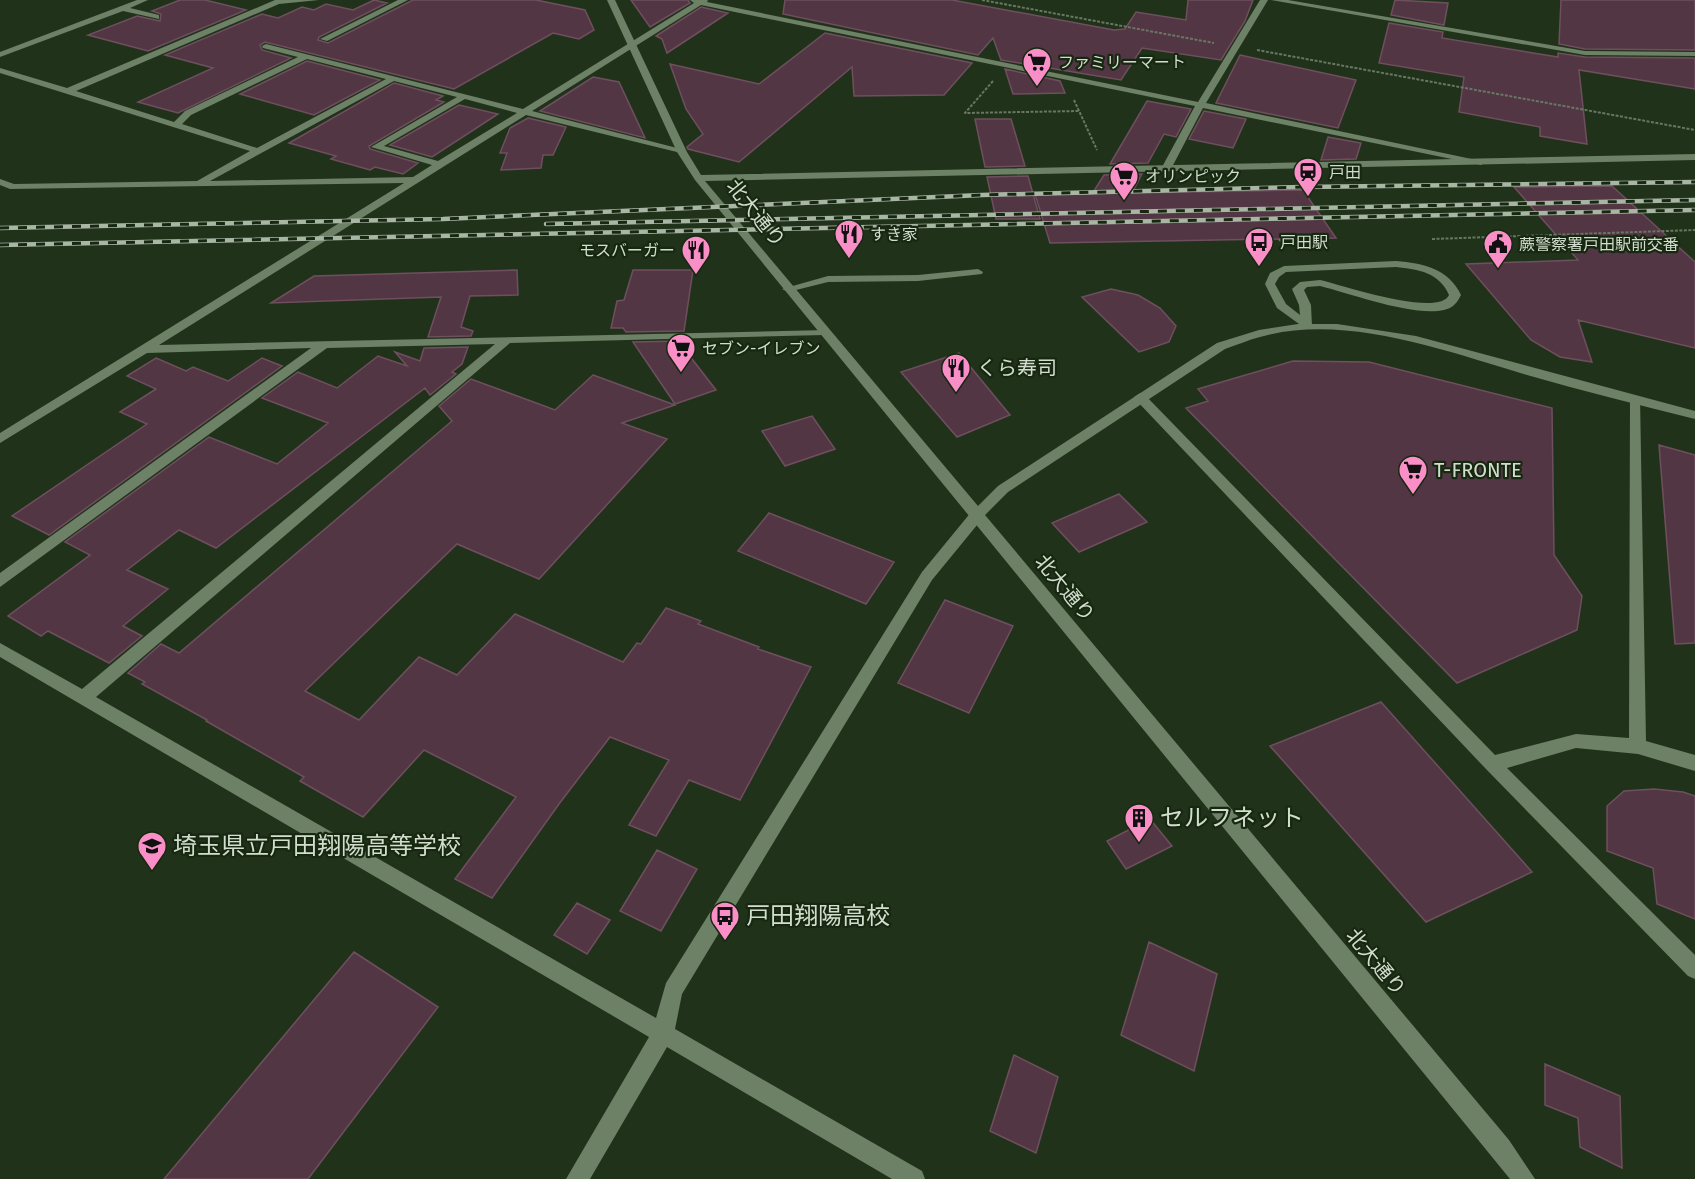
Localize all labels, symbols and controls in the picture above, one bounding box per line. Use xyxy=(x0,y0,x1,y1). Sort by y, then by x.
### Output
supermarket icon: ファミリーマート xyxy=(1021,46,1053,88)
place label: ファミリーマート xyxy=(1058,53,1186,72)
station icon: 戸田 xyxy=(1292,156,1324,198)
supermarket icon: オリンピック xyxy=(1108,160,1140,202)
place label: 戸田 xyxy=(1329,163,1361,182)
place label: オリンピック xyxy=(1145,167,1241,186)
street label: 北大通り xyxy=(722,174,790,252)
restaurant icon: すき家 xyxy=(833,218,865,260)
place label: すき家 xyxy=(870,225,918,244)
bus stop icon: 戸田駅 xyxy=(1243,226,1275,268)
public building icon: 蕨警察署戸田駅前交番 xyxy=(1482,228,1514,270)
place label: 戸田駅 xyxy=(1280,233,1328,252)
restaurant icon: モスバーガー xyxy=(680,234,712,276)
place label: 蕨警察署戸田駅前交番 xyxy=(1519,235,1679,254)
place label: モスバーガー xyxy=(579,241,675,260)
supermarket icon: セブン-イレブン xyxy=(665,332,697,374)
place label: セブン-イレブン xyxy=(702,339,820,358)
restaurant icon: くら寿司 xyxy=(940,352,972,394)
place label: くら寿司 xyxy=(977,356,1057,380)
supermarket icon: T-FRONTE xyxy=(1397,454,1429,496)
place label: T-FRONTE xyxy=(1434,458,1522,482)
street label: 北大通り xyxy=(1030,550,1100,626)
building icon: セルフネット xyxy=(1123,802,1155,844)
place label: セルフネット xyxy=(1160,804,1304,832)
school or university icon: 埼玉県立戸田翔陽高等学校 xyxy=(136,830,168,872)
place label: 埼玉県立戸田翔陽高等学校 xyxy=(173,832,461,860)
bus stop icon: 戸田翔陽高校 xyxy=(709,900,741,942)
place label: 戸田翔陽高校 xyxy=(746,902,890,930)
street label: 北大通り xyxy=(1341,924,1411,1000)

